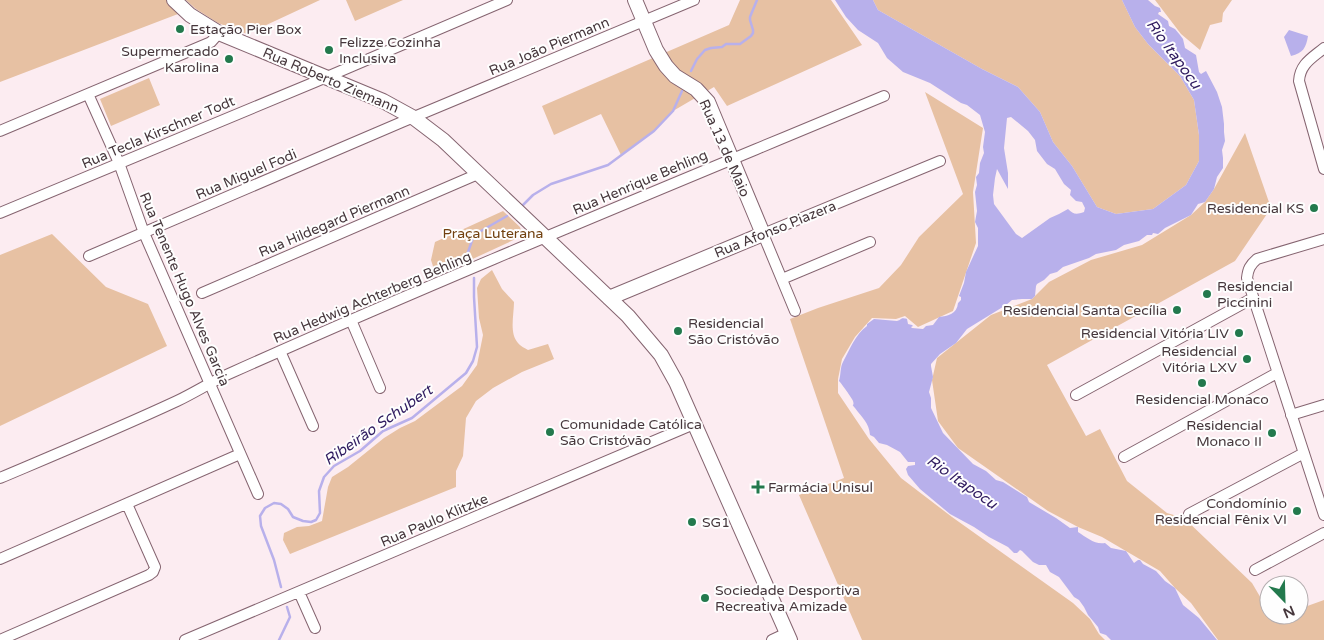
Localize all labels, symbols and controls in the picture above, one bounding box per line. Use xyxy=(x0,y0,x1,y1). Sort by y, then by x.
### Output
street label: Rua João Piermann xyxy=(487,13,612,79)
water label: Rio Itapocu xyxy=(1143,16,1206,93)
place label: Estação Pier Box xyxy=(190,21,301,38)
marker: Estação Pier Box xyxy=(174,23,186,35)
place label: Felizze Cozinha Inclusiva xyxy=(339,34,441,67)
place label: Supermercado Karolina xyxy=(121,43,219,76)
street label: Rua Roberto Ziemann xyxy=(260,44,401,117)
marker: Felizze Cozinha Inclusiva xyxy=(323,44,335,56)
marker: Supermercado Karolina xyxy=(223,53,235,65)
street label: Rua Tecla Kirschner Todt xyxy=(79,92,238,172)
street label: Rua 13 de Maio xyxy=(695,97,754,200)
street label: Rua Miguel Fodi xyxy=(193,146,299,203)
street label: Rua Henrique Behling xyxy=(570,146,710,219)
street label: Rua Hildegard Piermann xyxy=(256,182,412,261)
street label: Rua Tenente Hugo Alves Garcia xyxy=(136,190,233,389)
street label: Rua Afonso Piazera xyxy=(712,197,839,262)
place label: Residencial KS xyxy=(1207,200,1304,217)
marker: Residencial KS xyxy=(1308,202,1320,214)
park label: Praça Luterana xyxy=(443,225,543,242)
street label: Rua Hedwig Achterberg Behling xyxy=(271,248,474,347)
place label: Residencial Piccinini xyxy=(1217,278,1293,311)
marker: Residencial Piccinini xyxy=(1201,288,1213,300)
place label: Residencial Santa Cecília xyxy=(1003,302,1167,319)
marker: Residencial Santa Cecília xyxy=(1171,304,1183,316)
place label: Residencial São Cristóvão xyxy=(688,315,779,348)
marker: Residencial São Cristóvão xyxy=(672,325,684,337)
place label: Residencial Vitória LIV xyxy=(1081,325,1229,342)
marker: Residencial Vitória LIV xyxy=(1233,327,1245,339)
place label: Residencial Vitória LXV xyxy=(1161,343,1237,376)
marker: Residencial Vitória LXV xyxy=(1241,353,1253,365)
marker: Residencial Monaco xyxy=(1196,377,1208,389)
water label: Ribeirão Schubert xyxy=(320,380,438,469)
place label: Residencial Monaco xyxy=(1135,391,1269,408)
place label: Comunidade Católica São Cristóvão xyxy=(560,416,702,449)
place label: Residencial Monaco II xyxy=(1186,417,1262,450)
marker: Comunidade Católica São Cristóvão xyxy=(544,426,556,438)
marker: Residencial Monaco II xyxy=(1266,427,1278,439)
water label: Rio Itapocu xyxy=(923,451,1001,513)
place label: Farmácia Unisul xyxy=(768,479,873,496)
marker: Farmácia Unisul xyxy=(752,481,764,493)
street label: Rua Paulo Klitzke xyxy=(378,490,491,551)
place label: Condomínio Residencial Fênix VI xyxy=(1155,495,1287,528)
marker: Condomínio Residencial Fênix VI xyxy=(1291,505,1303,517)
place label: SG1 xyxy=(702,514,730,531)
marker: SG1 xyxy=(686,516,698,528)
north arrow xyxy=(1259,575,1309,625)
place label: Sociedade Desportiva Recreativa Amizade xyxy=(715,582,860,615)
marker: Sociedade Desportiva Recreativa Amizade xyxy=(699,592,711,604)
text: N xyxy=(1280,601,1297,622)

